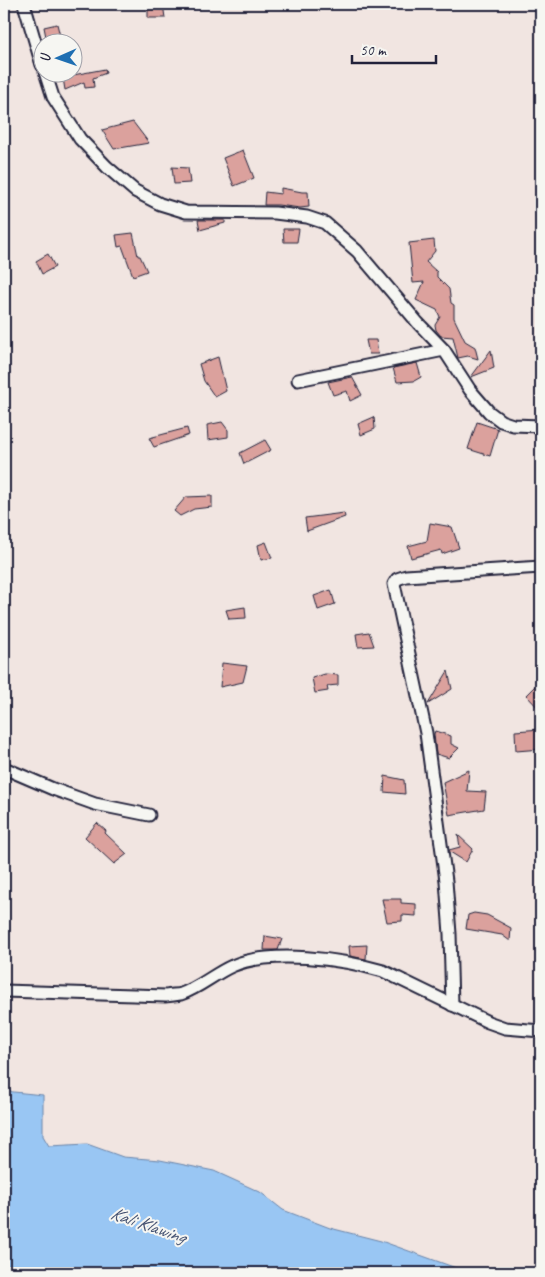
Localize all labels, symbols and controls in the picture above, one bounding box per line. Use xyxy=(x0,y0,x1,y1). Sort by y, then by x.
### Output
north arrow xyxy=(32,32,82,82)
scale bar xyxy=(352,32,436,64)
text: 50 m xyxy=(360,41,387,60)
text: U xyxy=(37,52,54,62)
water label: Kali Klawing xyxy=(107,1201,192,1250)

